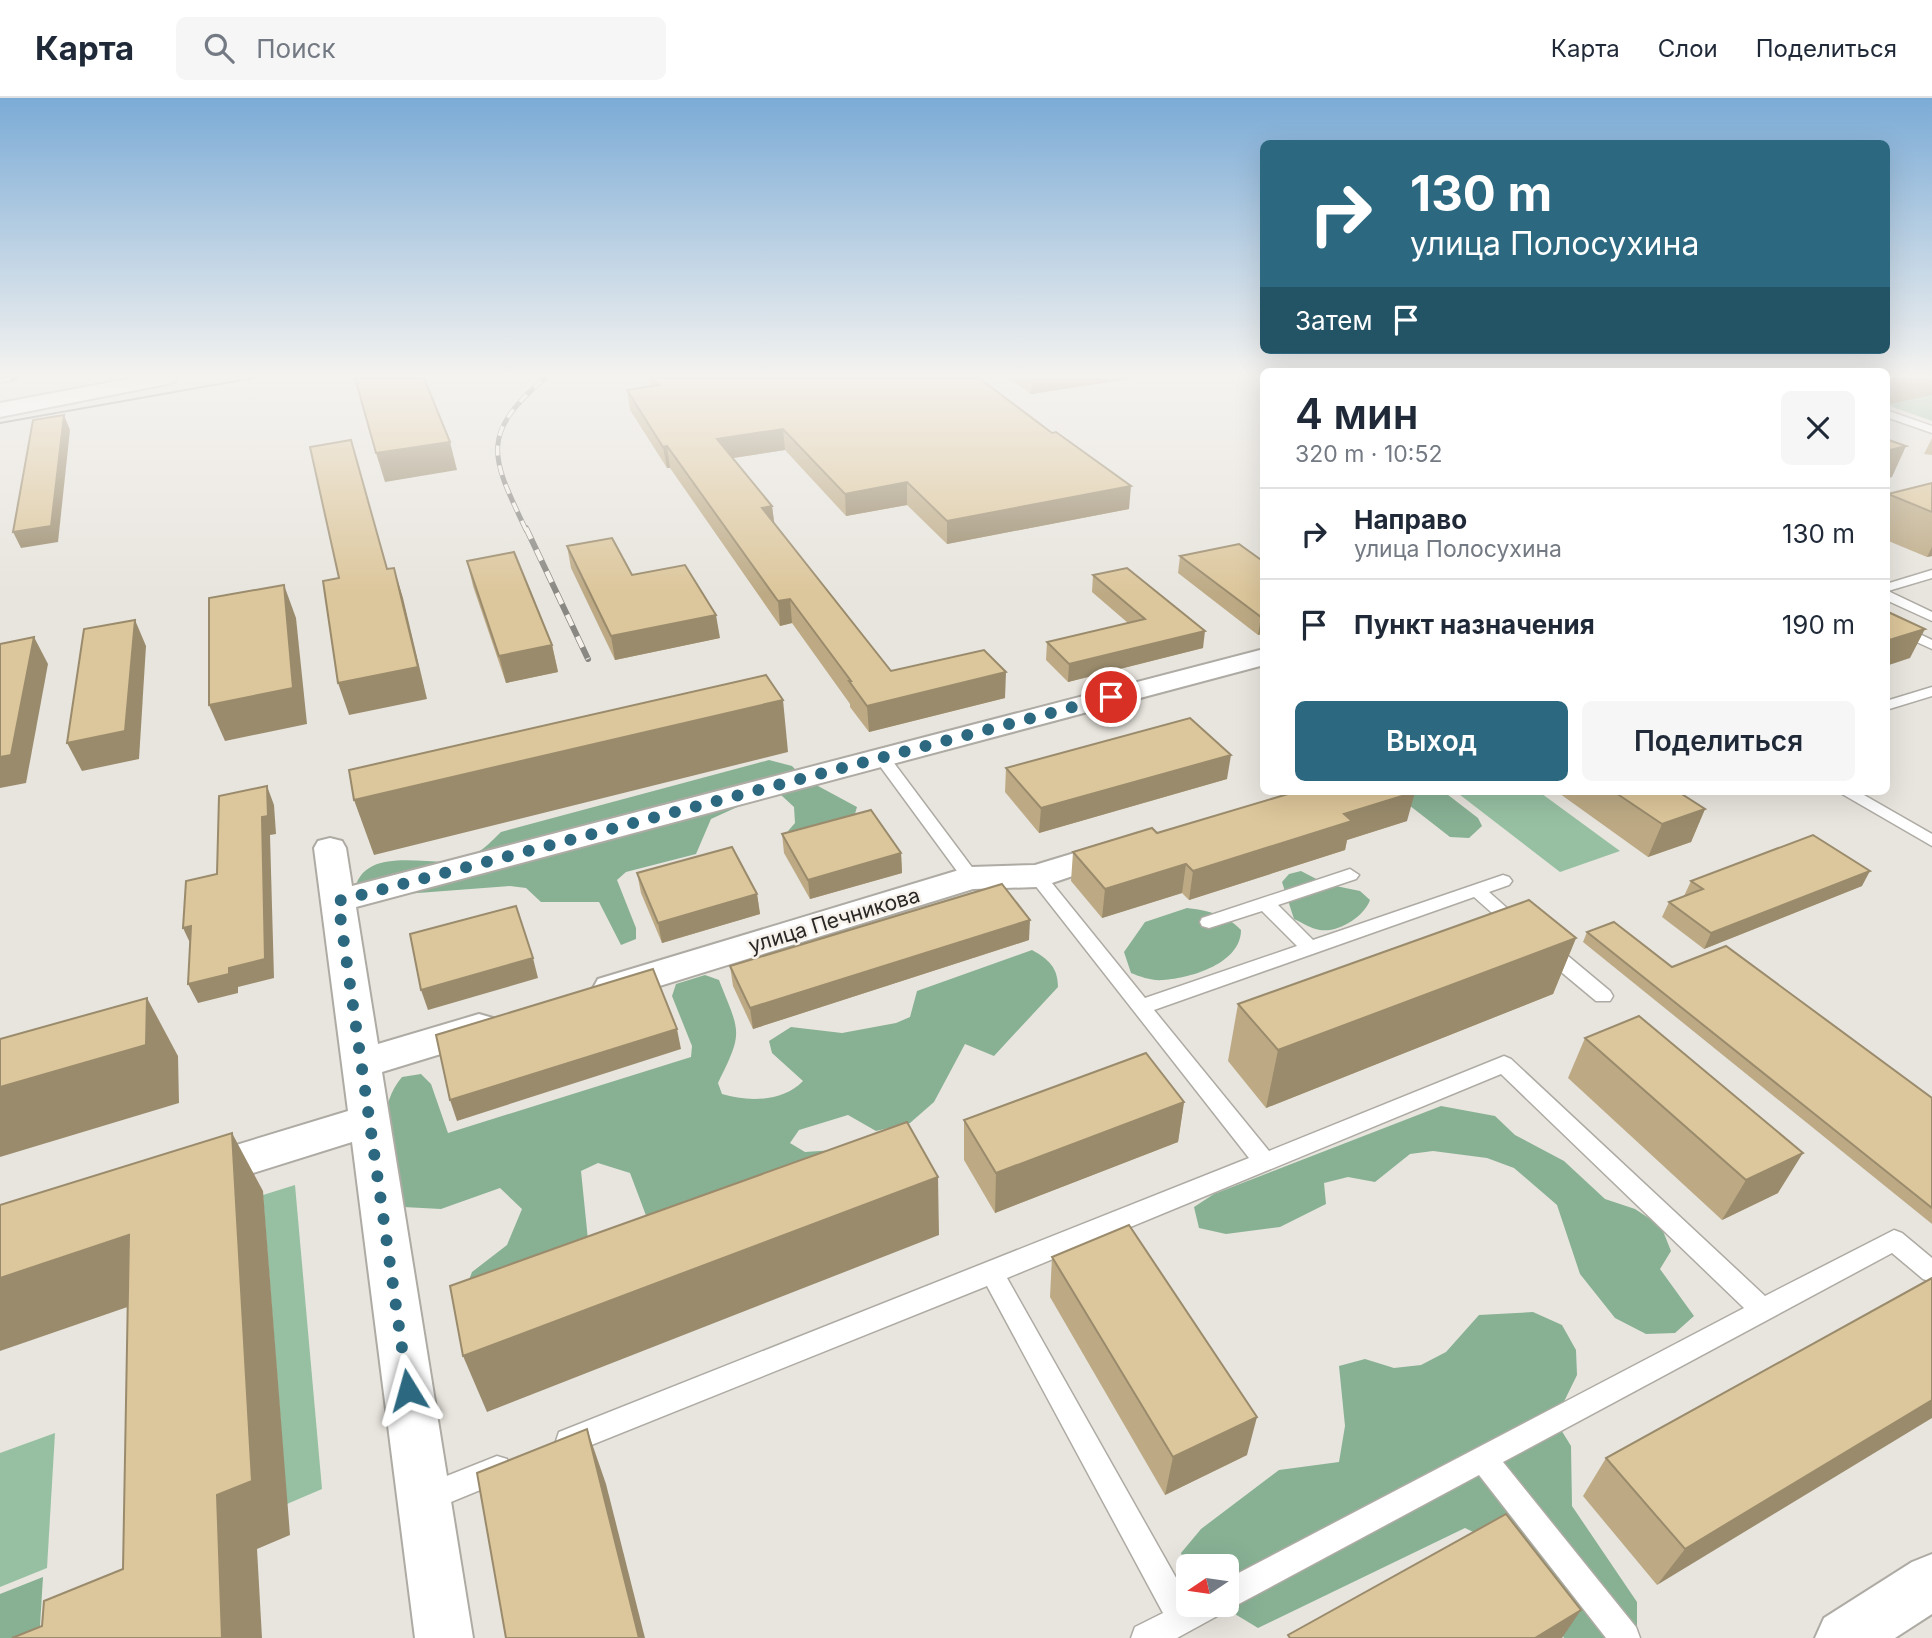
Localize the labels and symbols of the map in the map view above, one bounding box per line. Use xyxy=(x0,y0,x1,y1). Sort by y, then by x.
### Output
pin xyxy=(1081,667,1141,727)
street label: улица Печникова xyxy=(745,882,923,958)
position arrow xyxy=(371,1353,445,1427)
north arrow xyxy=(1176,1554,1239,1617)

